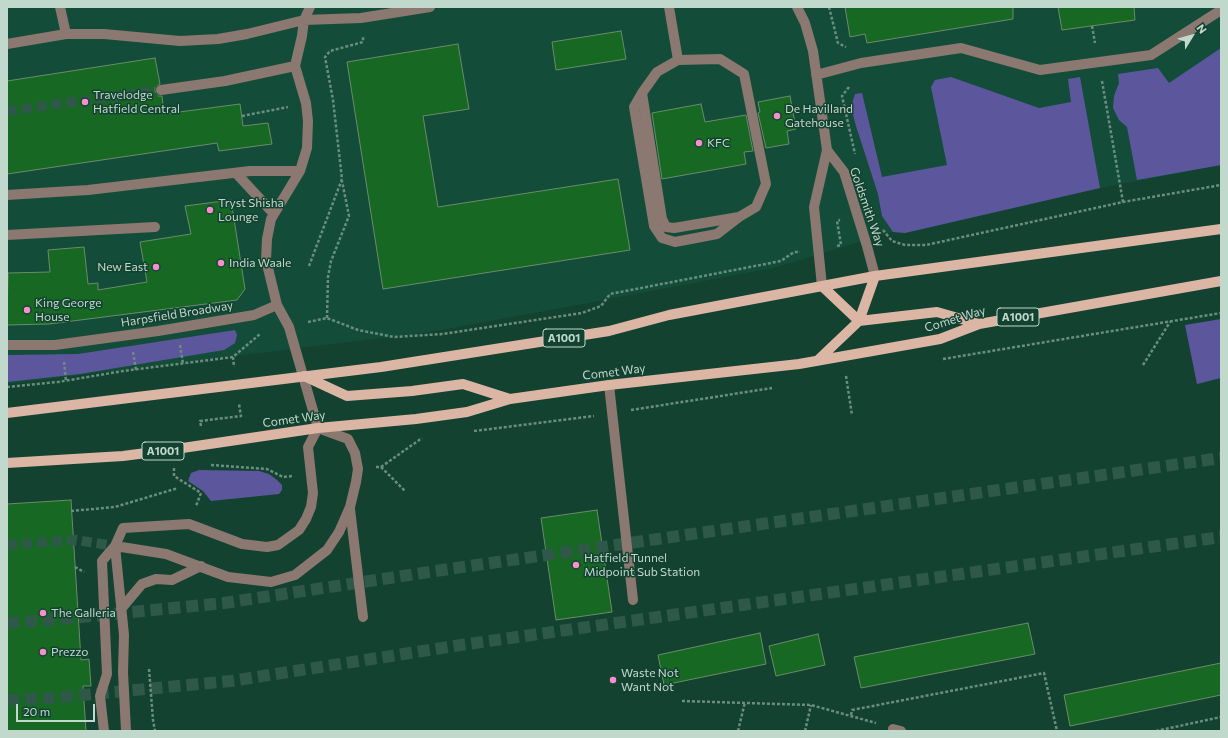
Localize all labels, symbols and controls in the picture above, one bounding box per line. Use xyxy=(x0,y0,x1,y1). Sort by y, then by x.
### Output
north arrow xyxy=(1172,16,1212,56)
text: N xyxy=(1194,21,1210,36)
place label: Travelodge Hatfield Central xyxy=(93,88,180,116)
marker: Travelodge Hatfield Central xyxy=(80,97,90,107)
place label: De Havilland Gatehouse xyxy=(785,102,853,130)
marker: De Havilland Gatehouse xyxy=(772,111,782,121)
place label: KFC xyxy=(707,136,730,150)
marker: KFC xyxy=(694,138,704,148)
street label: Goldsmith Way xyxy=(847,165,887,249)
place label: Tryst Shisha Lounge xyxy=(218,196,284,224)
marker: Tryst Shisha Lounge xyxy=(205,205,215,215)
place label: India Waale xyxy=(229,256,291,270)
marker: India Waale xyxy=(216,258,226,268)
place label: New East xyxy=(97,260,148,274)
marker: New East xyxy=(151,262,161,272)
place label: King George House xyxy=(35,296,102,324)
street label: Harpsfield Broadway xyxy=(120,298,234,330)
street label: Comet Way xyxy=(923,303,987,335)
marker: King George House xyxy=(22,305,32,315)
road number: A1001 xyxy=(997,308,1039,326)
road number: A1001 xyxy=(543,329,585,347)
street label: Comet Way xyxy=(582,361,646,383)
street label: Comet Way xyxy=(262,407,326,431)
road number: A1001 xyxy=(142,442,184,460)
place label: Hatfield Tunnel Midpoint Sub Station xyxy=(584,551,700,579)
marker: Hatfield Tunnel Midpoint Sub Station xyxy=(571,560,581,570)
place label: The Galleria xyxy=(51,606,116,620)
marker: The Galleria xyxy=(38,608,48,618)
place label: Prezzo xyxy=(51,645,89,659)
marker: Prezzo xyxy=(38,647,48,657)
place label: Waste Not Want Not xyxy=(621,666,679,694)
marker: Waste Not Want Not xyxy=(608,675,618,685)
scale bar xyxy=(18,696,97,722)
text: 20 m xyxy=(23,704,50,718)

